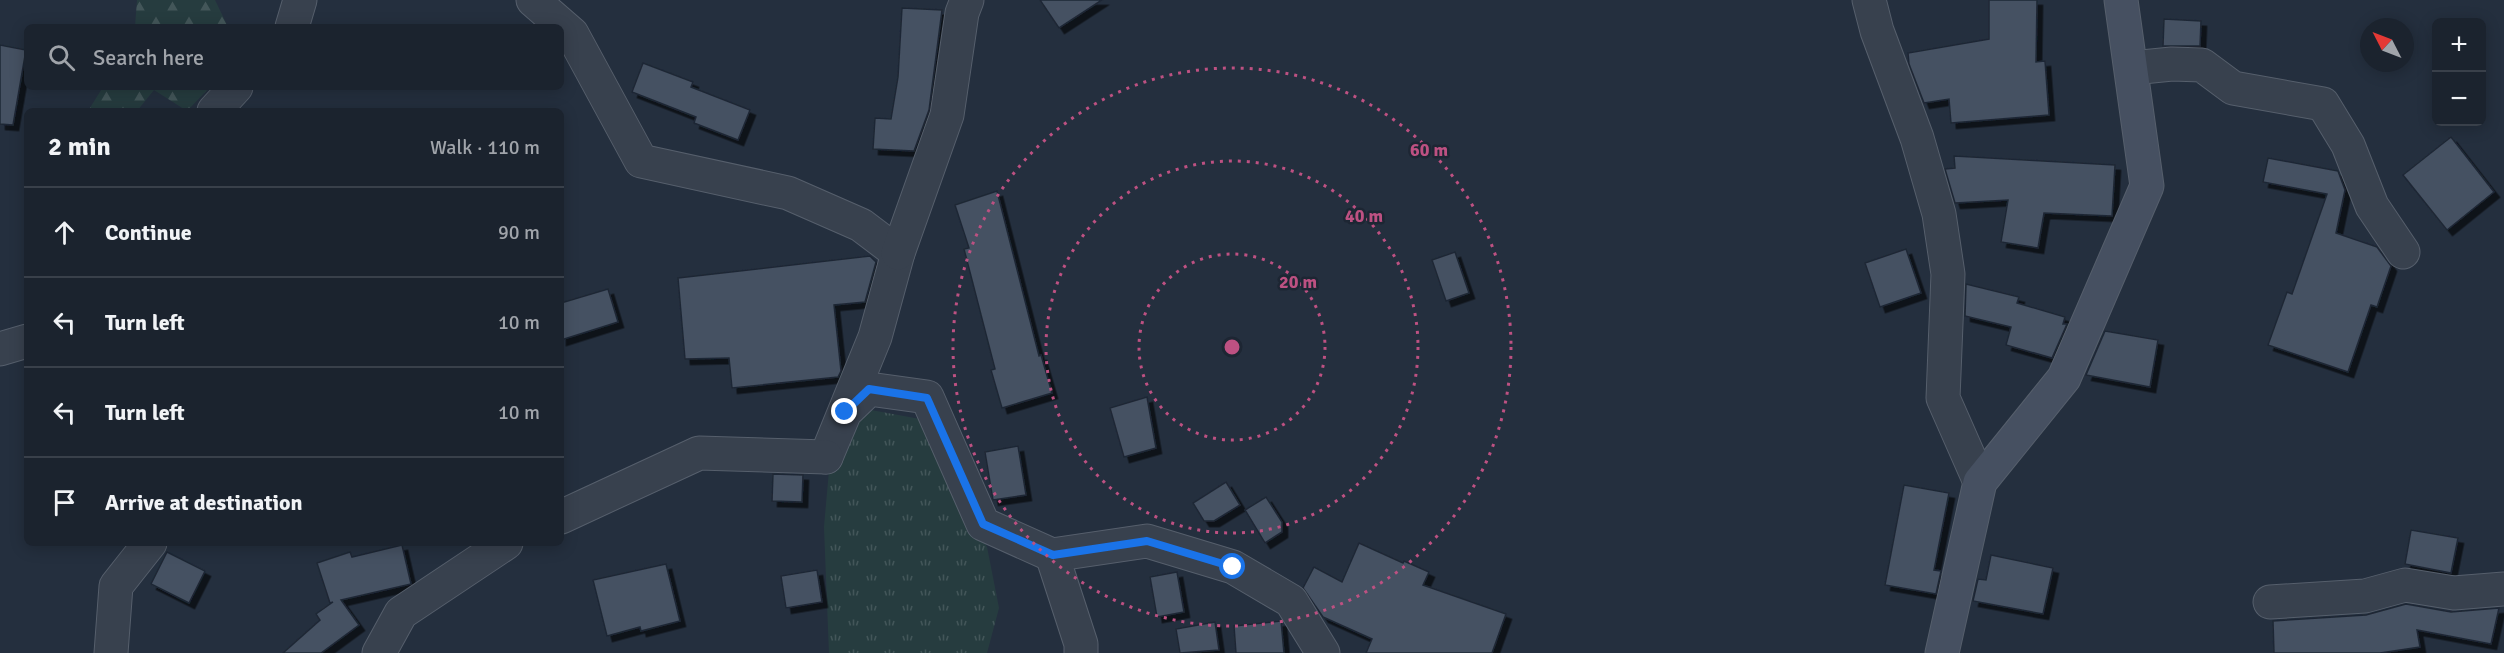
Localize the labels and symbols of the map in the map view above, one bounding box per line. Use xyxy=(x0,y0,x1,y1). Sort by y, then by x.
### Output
north arrow xyxy=(2360,18,2414,72)
text: 60 m xyxy=(1410,139,1448,161)
text: 40 m xyxy=(1345,205,1383,227)
text: 20 m xyxy=(1279,271,1317,293)
centre of rings xyxy=(1222,337,1242,357)
route end xyxy=(831,398,857,424)
route start xyxy=(1219,553,1245,579)

